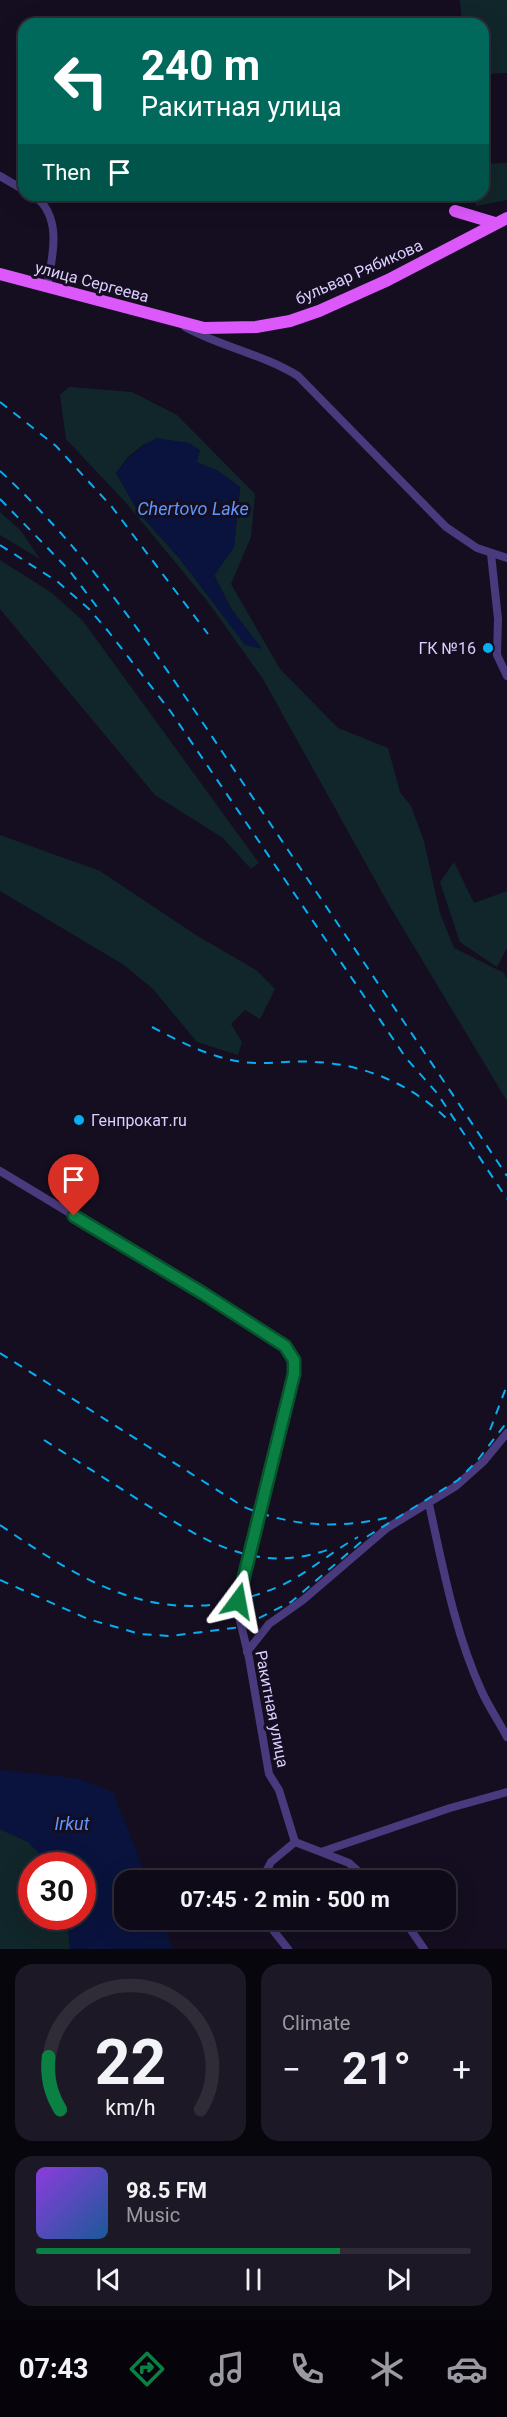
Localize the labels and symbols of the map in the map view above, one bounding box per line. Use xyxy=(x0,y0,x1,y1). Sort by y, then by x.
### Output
street label: бульвар Рябикова xyxy=(292,235,426,309)
street label: улица Сергеева xyxy=(33,258,151,306)
water label: Chertovo Lake xyxy=(137,498,249,519)
place label: ГК №16 xyxy=(418,639,476,658)
marker: ГК №16 xyxy=(481,641,495,655)
place label: Генпрокат.ru xyxy=(91,1111,187,1130)
marker: Генпрокат.ru xyxy=(72,1113,86,1127)
pin xyxy=(48,1154,99,1216)
position arrow xyxy=(206,1569,270,1633)
street label: Ракитная улица xyxy=(251,1649,293,1769)
water label: Irkut xyxy=(55,1813,90,1834)
speed limit sign: 30 xyxy=(18,1852,96,1930)

